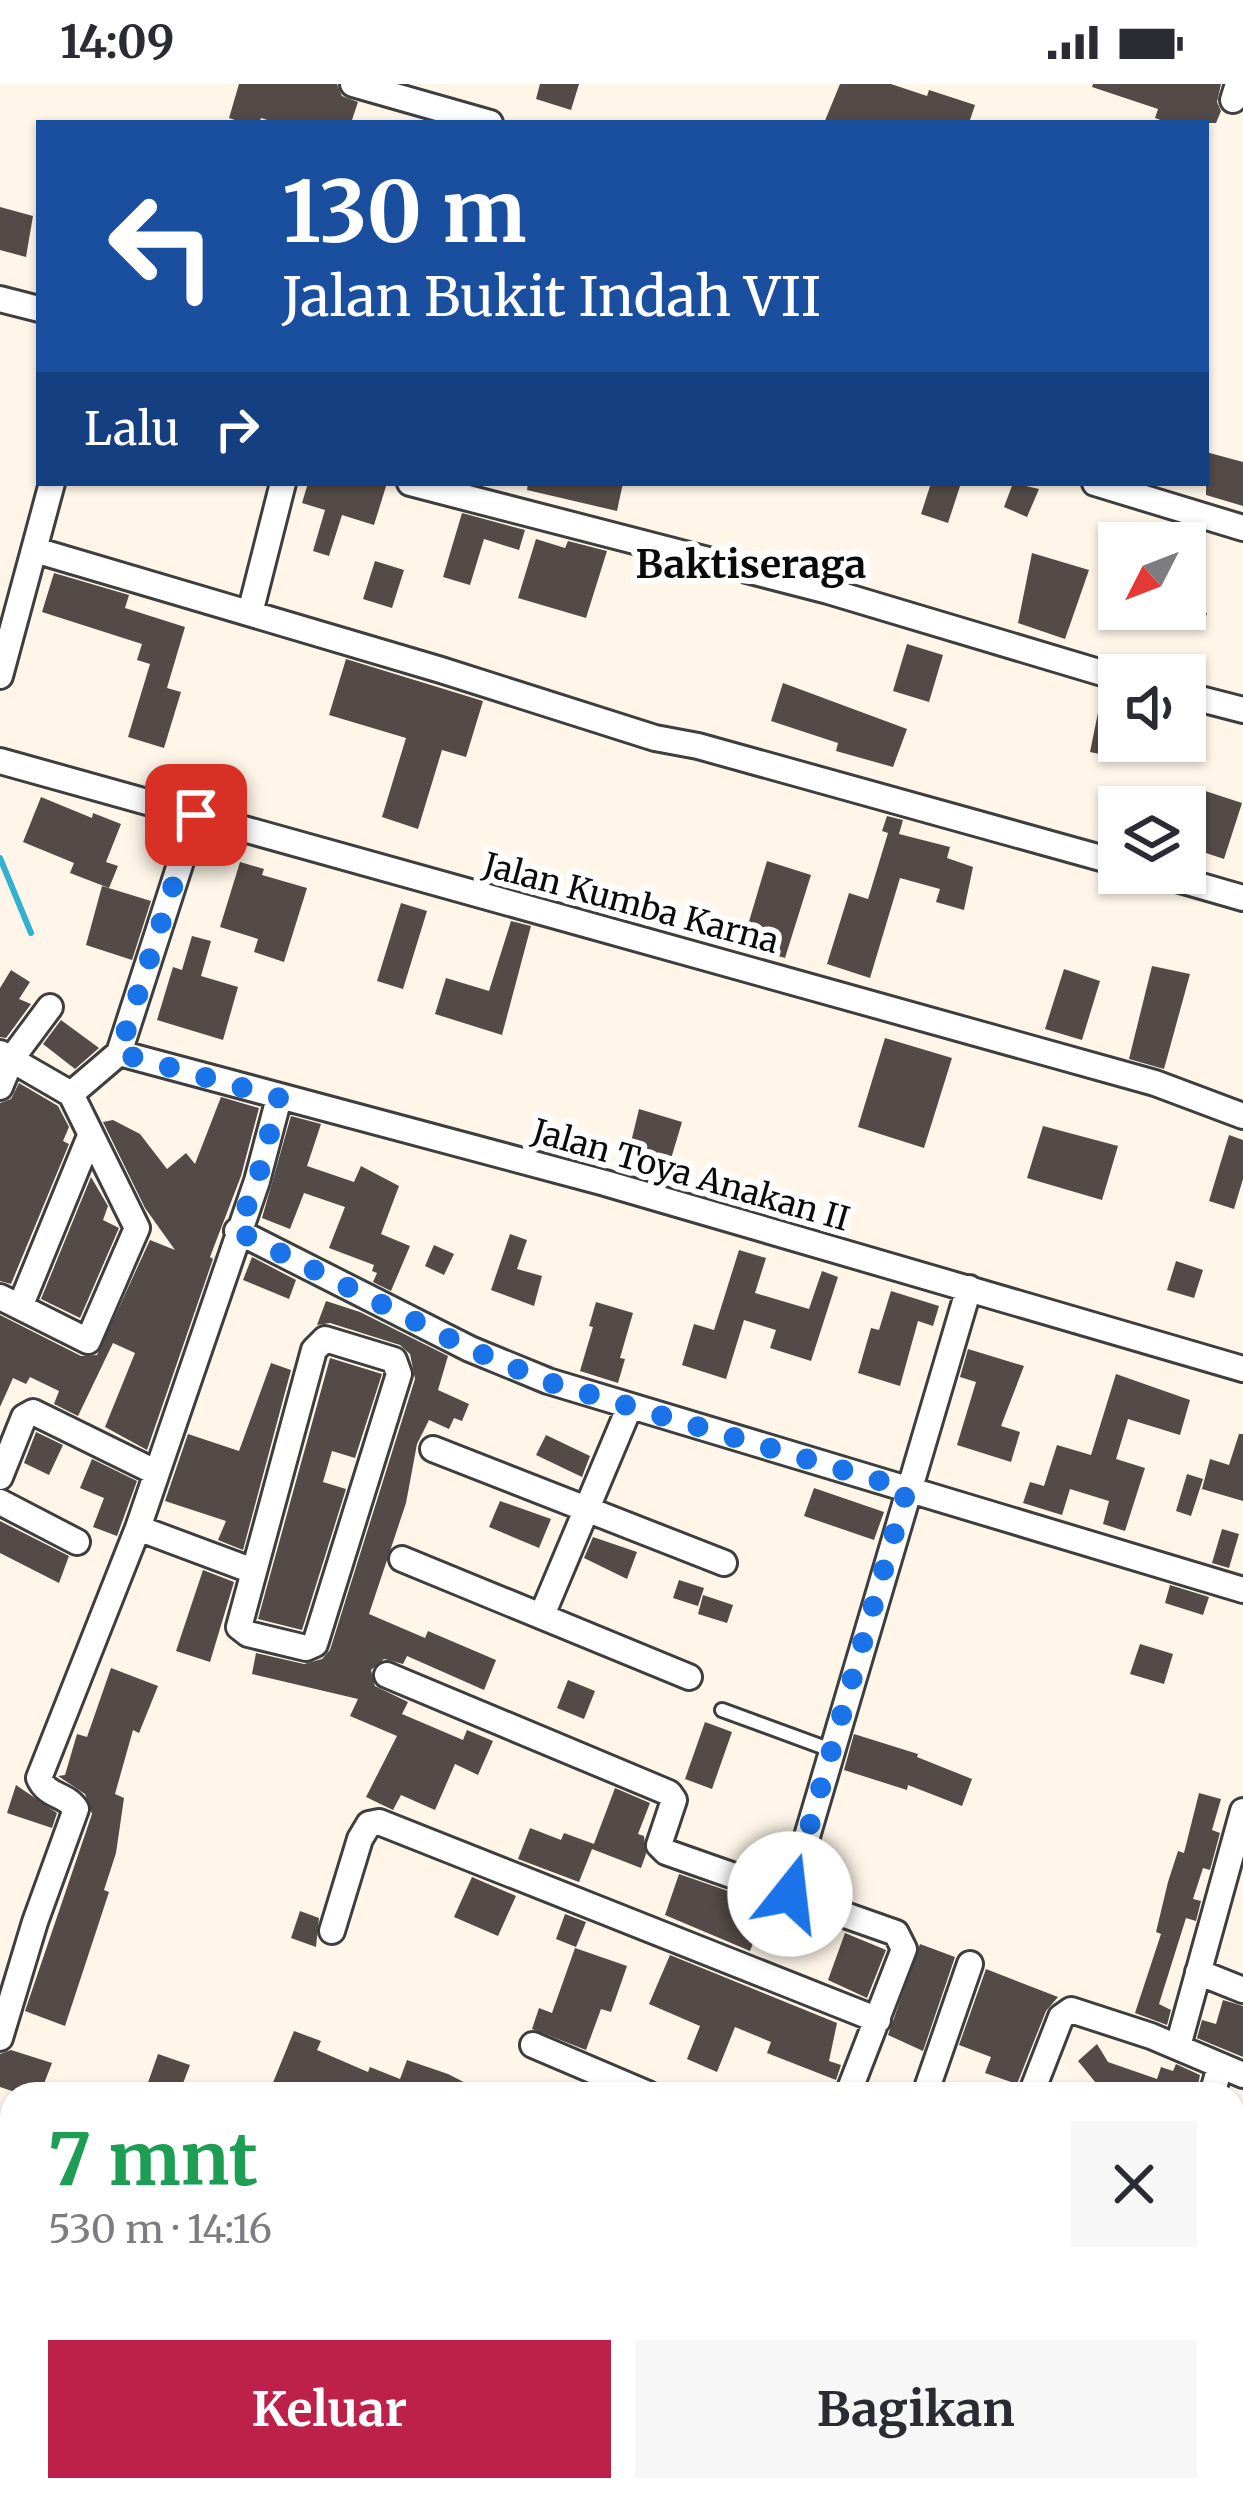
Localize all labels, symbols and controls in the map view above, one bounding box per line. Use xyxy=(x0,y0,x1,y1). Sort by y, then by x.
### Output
text: 14:09 xyxy=(60,14,174,70)
text: 130 m xyxy=(282,159,526,265)
icon: left xyxy=(84,168,240,324)
text: Jalan Bukit Indah VII xyxy=(282,263,821,331)
icon: right xyxy=(204,396,270,462)
text: Lalu xyxy=(84,401,180,457)
north arrow xyxy=(1098,522,1206,630)
map controls xyxy=(1098,522,1206,894)
district label: Baktiseraga xyxy=(636,540,866,589)
button: sound xyxy=(1098,654,1206,762)
pin xyxy=(145,764,247,866)
icon: arrive xyxy=(163,782,229,848)
button: layers xyxy=(1098,786,1206,894)
street label: Jalan Kumba Karna xyxy=(478,844,783,962)
street label: Jalan Toya Anakan II xyxy=(527,1110,854,1240)
position arrow xyxy=(727,1831,853,1957)
text: 7 mnt xyxy=(48,2114,258,2205)
button: close xyxy=(1071,2121,1197,2247)
text: 530 m · 14:16 xyxy=(48,2205,272,2254)
button: Keluar xyxy=(48,2340,611,2478)
button: Bagikan xyxy=(635,2340,1197,2478)

